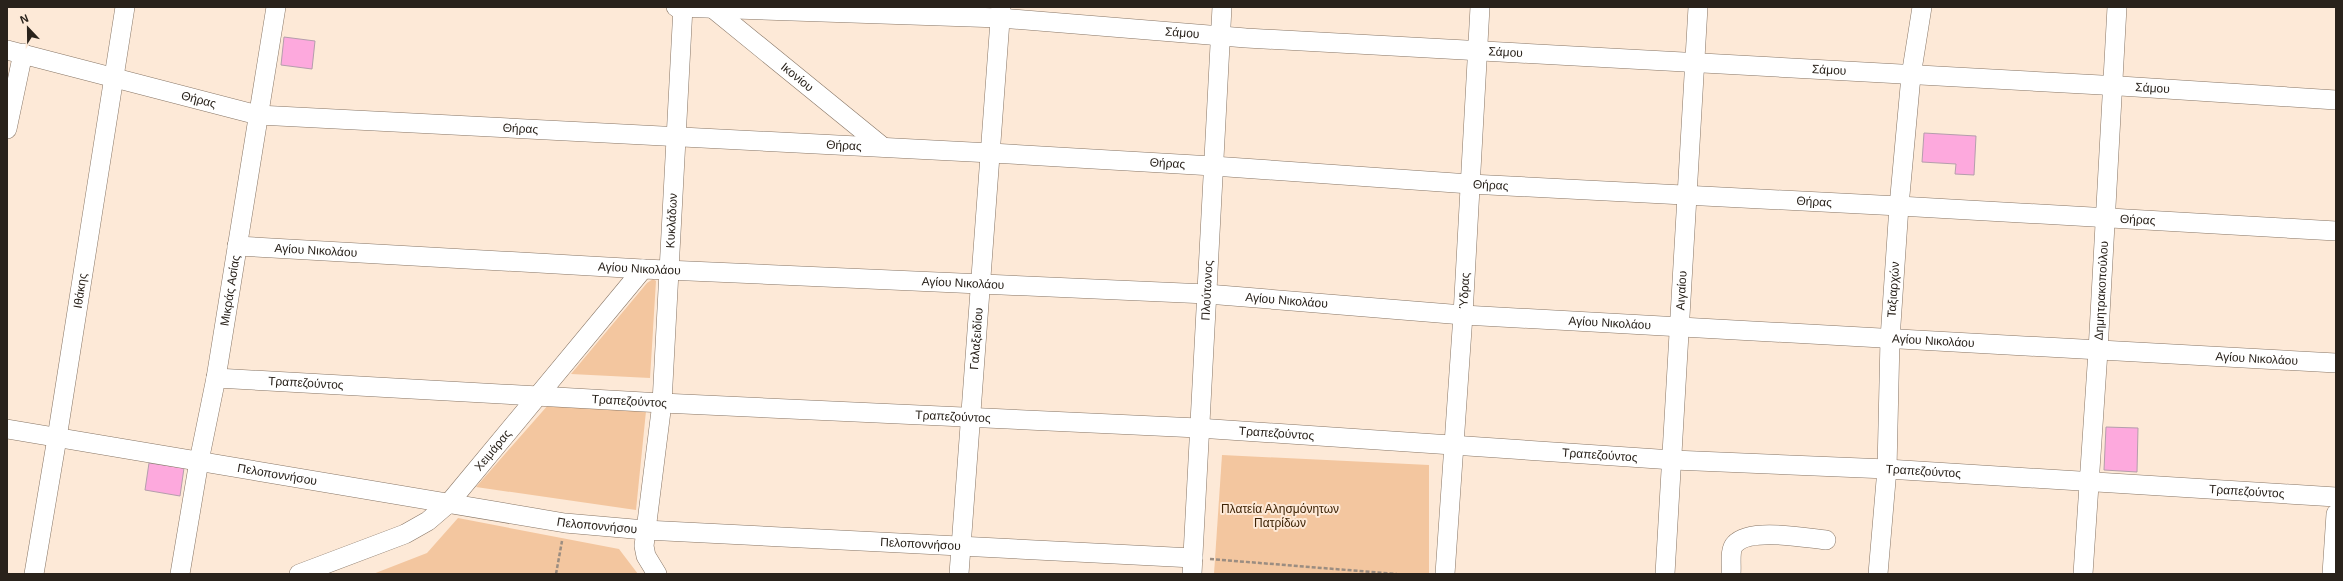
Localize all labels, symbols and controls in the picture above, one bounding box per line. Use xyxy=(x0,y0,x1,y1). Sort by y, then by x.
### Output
north arrow xyxy=(8,8,48,48)
text: N xyxy=(18,12,30,26)
street label: Σάμου xyxy=(1164,24,1200,41)
street label: Σάμου xyxy=(1488,44,1523,60)
street label: Ικονίου xyxy=(778,60,816,94)
street label: Σάμου xyxy=(1811,62,1847,78)
street label: Σάμου xyxy=(2135,80,2170,96)
street label: Θήρας xyxy=(180,88,218,111)
street label: Θήρας xyxy=(502,121,539,137)
street label: Θήρας xyxy=(826,137,862,153)
street label: Θήρας xyxy=(1149,155,1186,171)
street label: Θήρας xyxy=(1473,177,1509,193)
street label: Κυκλάδων xyxy=(663,193,680,249)
street label: Θήρας xyxy=(1796,194,1833,210)
street label: Θήρας xyxy=(2120,212,2156,228)
street label: Δημητρακοπούλου xyxy=(2092,240,2111,341)
street label: Αγίου Νικολάου xyxy=(274,241,358,260)
street label: Μικράς Ασίας xyxy=(218,254,243,327)
street label: Αγίου Νικολάου xyxy=(598,259,681,278)
street label: Πλούτωνος xyxy=(1198,260,1216,321)
street label: Ταξιαρχών xyxy=(1884,261,1902,318)
street label: Αιγαίου xyxy=(1673,270,1690,311)
street label: Ιθάκης xyxy=(71,272,90,309)
street label: Ύδρας xyxy=(1456,272,1472,309)
street label: Αγίου Νικολάου xyxy=(921,274,1005,292)
street label: Αγίου Νικολάου xyxy=(1245,290,1328,311)
street label: Γαλαξειδίου xyxy=(967,307,986,370)
street label: Αγίου Νικολάου xyxy=(1568,314,1651,332)
street label: Αγίου Νικολάου xyxy=(1892,332,1975,350)
street label: Αγίου Νικολάου xyxy=(2215,349,2298,368)
street label: Τραπεζούντος xyxy=(268,374,344,392)
street label: Τραπεζούντος xyxy=(591,392,668,410)
street label: Τραπεζούντος xyxy=(915,408,991,425)
street label: Τραπεζούντος xyxy=(1238,424,1315,443)
street label: Χειμάρας xyxy=(472,427,514,474)
street label: Τραπεζούντος xyxy=(1562,446,1638,465)
street label: Πελοποννήσου xyxy=(236,461,318,488)
street label: Τραπεζούντος xyxy=(1885,462,1962,481)
street label: Τραπεζούντος xyxy=(2209,482,2285,501)
park label: Πλατεία Αλησμόνητων Πατρίδων xyxy=(1221,502,1339,530)
street label: Πελοποννήσου xyxy=(556,515,638,536)
street label: Πελοποννήσου xyxy=(880,535,961,553)

